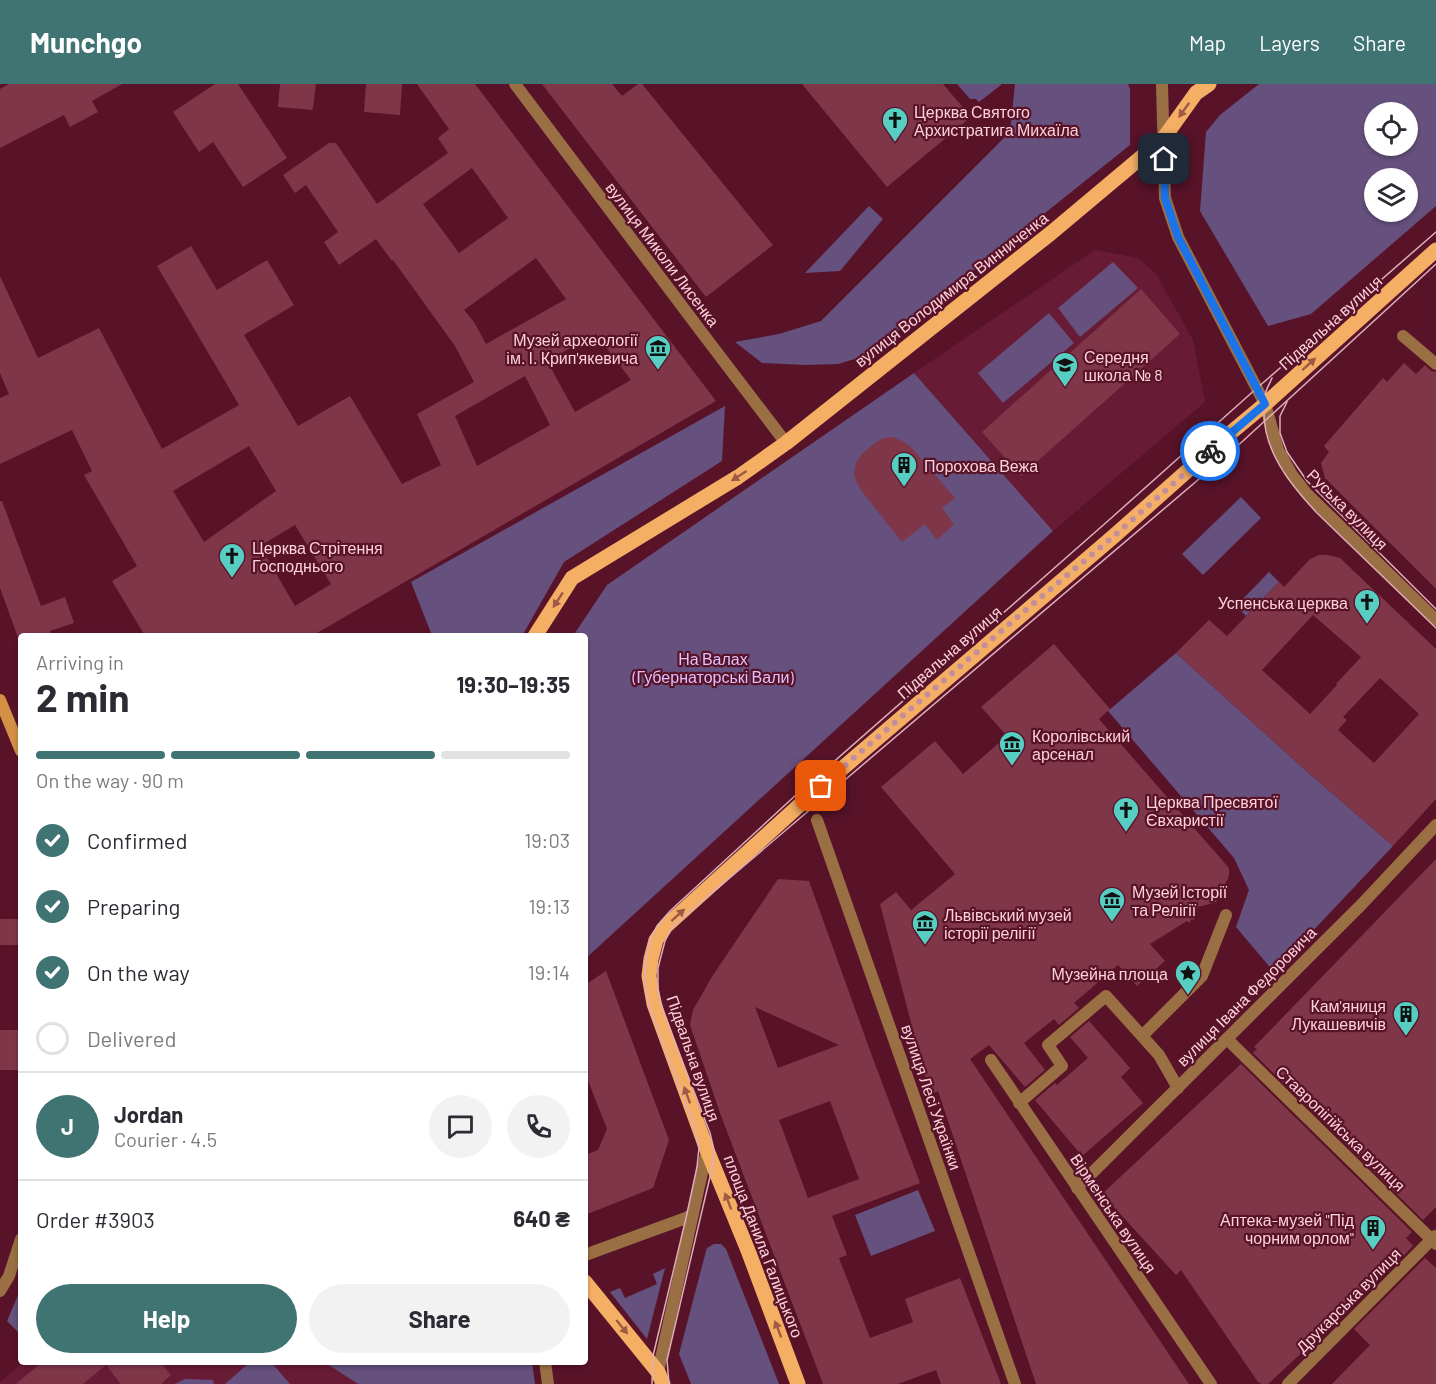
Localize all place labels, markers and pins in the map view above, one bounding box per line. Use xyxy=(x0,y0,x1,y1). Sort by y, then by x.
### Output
place label: Церква Святого Архистратига Михаїла xyxy=(914,102,1079,139)
church icon: Церква Святого Архистратига Михаїла xyxy=(880,105,910,143)
pin xyxy=(1138,133,1189,184)
place label: Музей археології ім. І. Крип'якевича xyxy=(506,330,639,367)
museum icon: Музей археології ім. І. Крип'якевича xyxy=(643,333,673,371)
place label: Середня школа № 8 xyxy=(1084,347,1163,384)
school or university icon: Середня школа № 8 xyxy=(1050,350,1080,388)
building icon: Порохова Вежа xyxy=(889,450,919,488)
place label: Порохова Вежа xyxy=(924,456,1038,475)
place label: Церква Стрітення Господнього xyxy=(252,538,383,575)
church icon: Церква Стрітення Господнього xyxy=(217,541,247,579)
church icon: Успенська церква xyxy=(1352,587,1382,625)
place label: Успенська церква xyxy=(1218,593,1348,612)
place label: Королівський арсенал xyxy=(1032,726,1130,763)
museum icon: Королівський арсенал xyxy=(997,729,1027,767)
pin xyxy=(795,760,846,811)
place label: Церква Пресвятої Євхаристії xyxy=(1146,792,1278,829)
church icon: Церква Пресвятої Євхаристії xyxy=(1111,795,1141,833)
place label: Музей Історії та Релігії xyxy=(1132,882,1228,919)
museum icon: Музей Історії та Релігії xyxy=(1097,885,1127,923)
place label: Львівський музей історії релігії xyxy=(944,905,1072,942)
museum icon: Львівський музей історії релігії xyxy=(910,908,940,946)
place icon: Музейна площа xyxy=(1173,958,1203,996)
place label: Музейна площа xyxy=(1051,964,1168,983)
place label: Кам'яниця Лукашевичів xyxy=(1292,996,1386,1033)
building icon: Кам'яниця Лукашевичів xyxy=(1391,999,1421,1037)
place label: Аптека-музей "Під чорним орлом" xyxy=(1220,1210,1355,1247)
building icon: Аптека-музей "Під чорним орлом" xyxy=(1358,1213,1388,1251)

